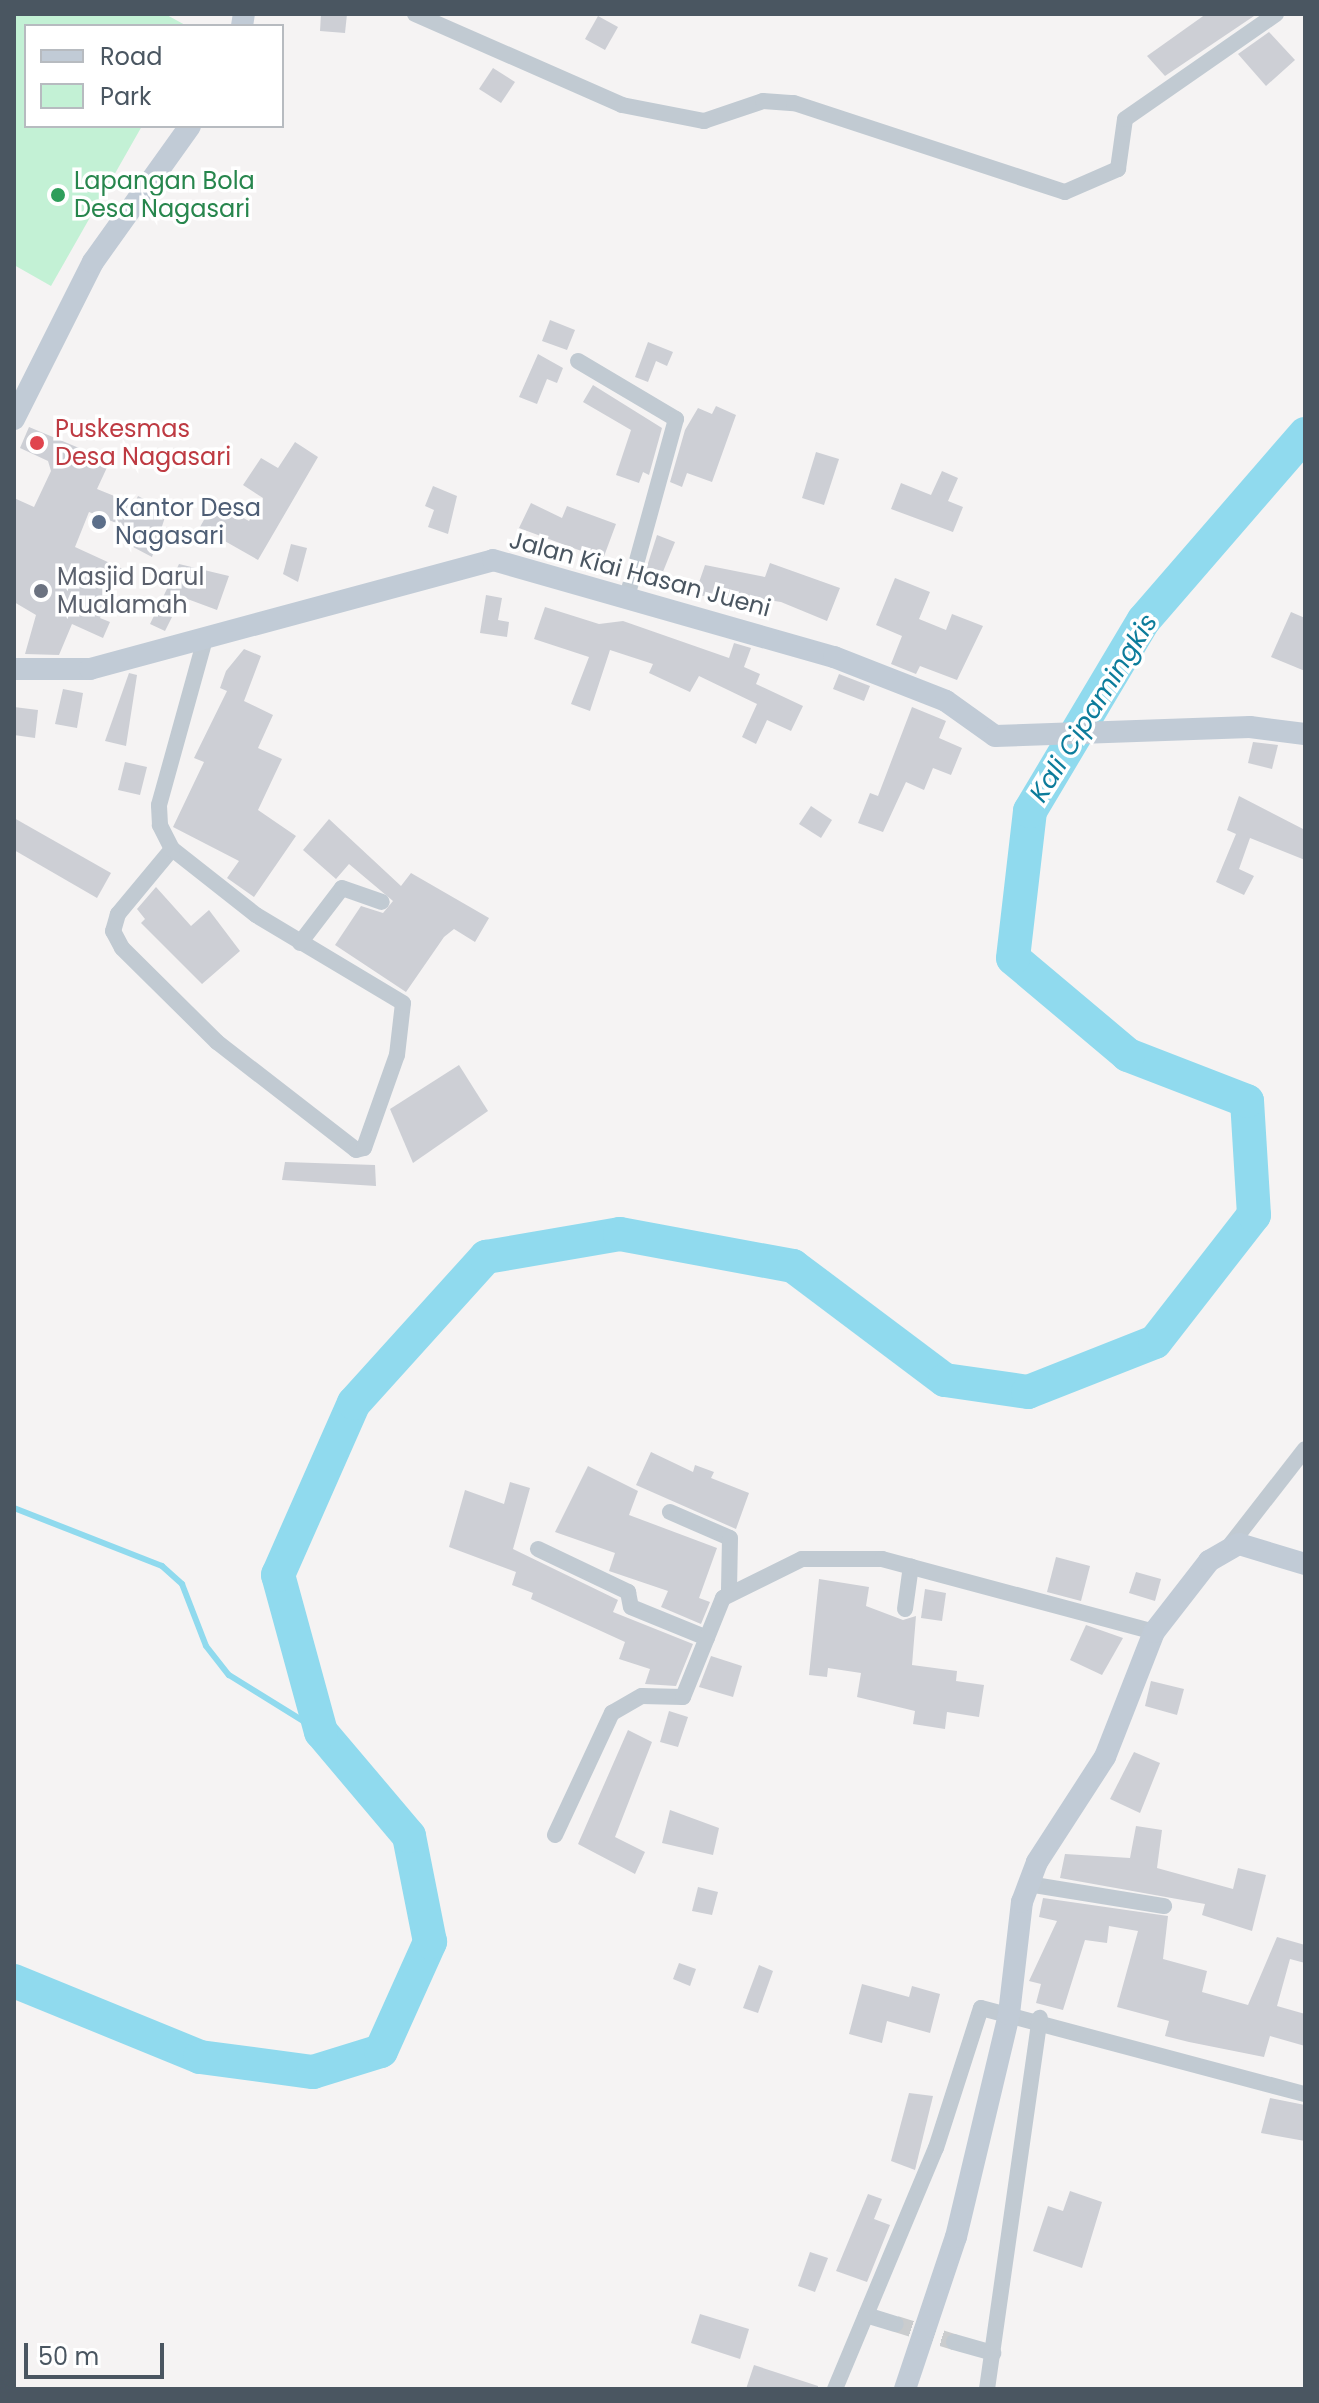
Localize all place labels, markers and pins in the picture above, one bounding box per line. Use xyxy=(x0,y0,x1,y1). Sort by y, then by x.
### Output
place label: Lapangan Bola Desa Nagasari xyxy=(74,167,255,223)
marker: Lapangan Bola Desa Nagasari xyxy=(49,186,67,204)
place label: Puskesmas Desa Nagasari xyxy=(55,415,231,471)
marker: Puskesmas Desa Nagasari xyxy=(26,432,48,454)
place label: Kantor Desa Nagasari xyxy=(115,494,261,550)
marker: Kantor Desa Nagasari xyxy=(90,513,108,531)
place label: Masjid Darul Mualamah xyxy=(57,563,204,619)
marker: Masjid Darul Mualamah xyxy=(32,582,50,600)

